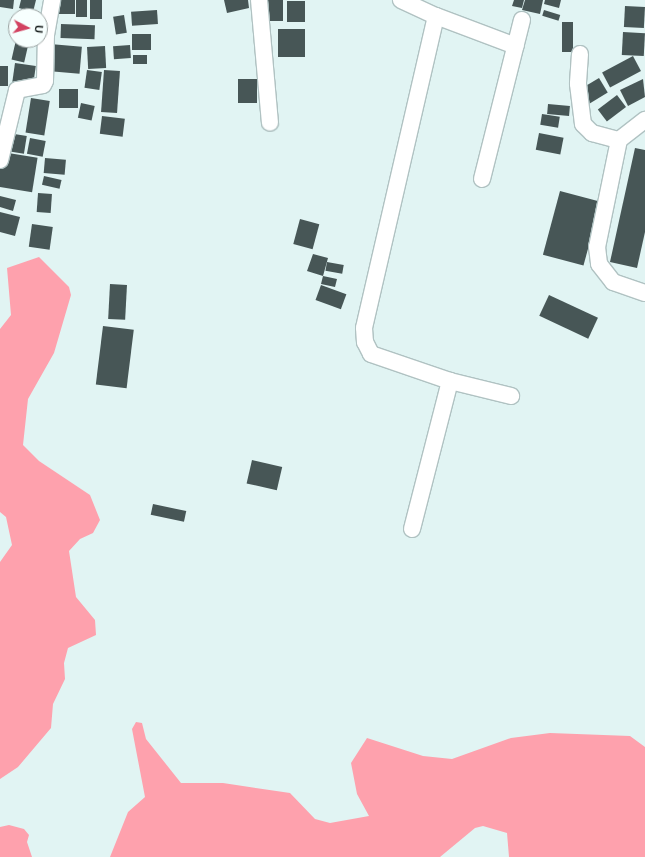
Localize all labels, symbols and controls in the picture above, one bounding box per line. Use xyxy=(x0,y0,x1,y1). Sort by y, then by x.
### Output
north arrow xyxy=(8,8,48,48)
text: U xyxy=(33,25,45,34)

